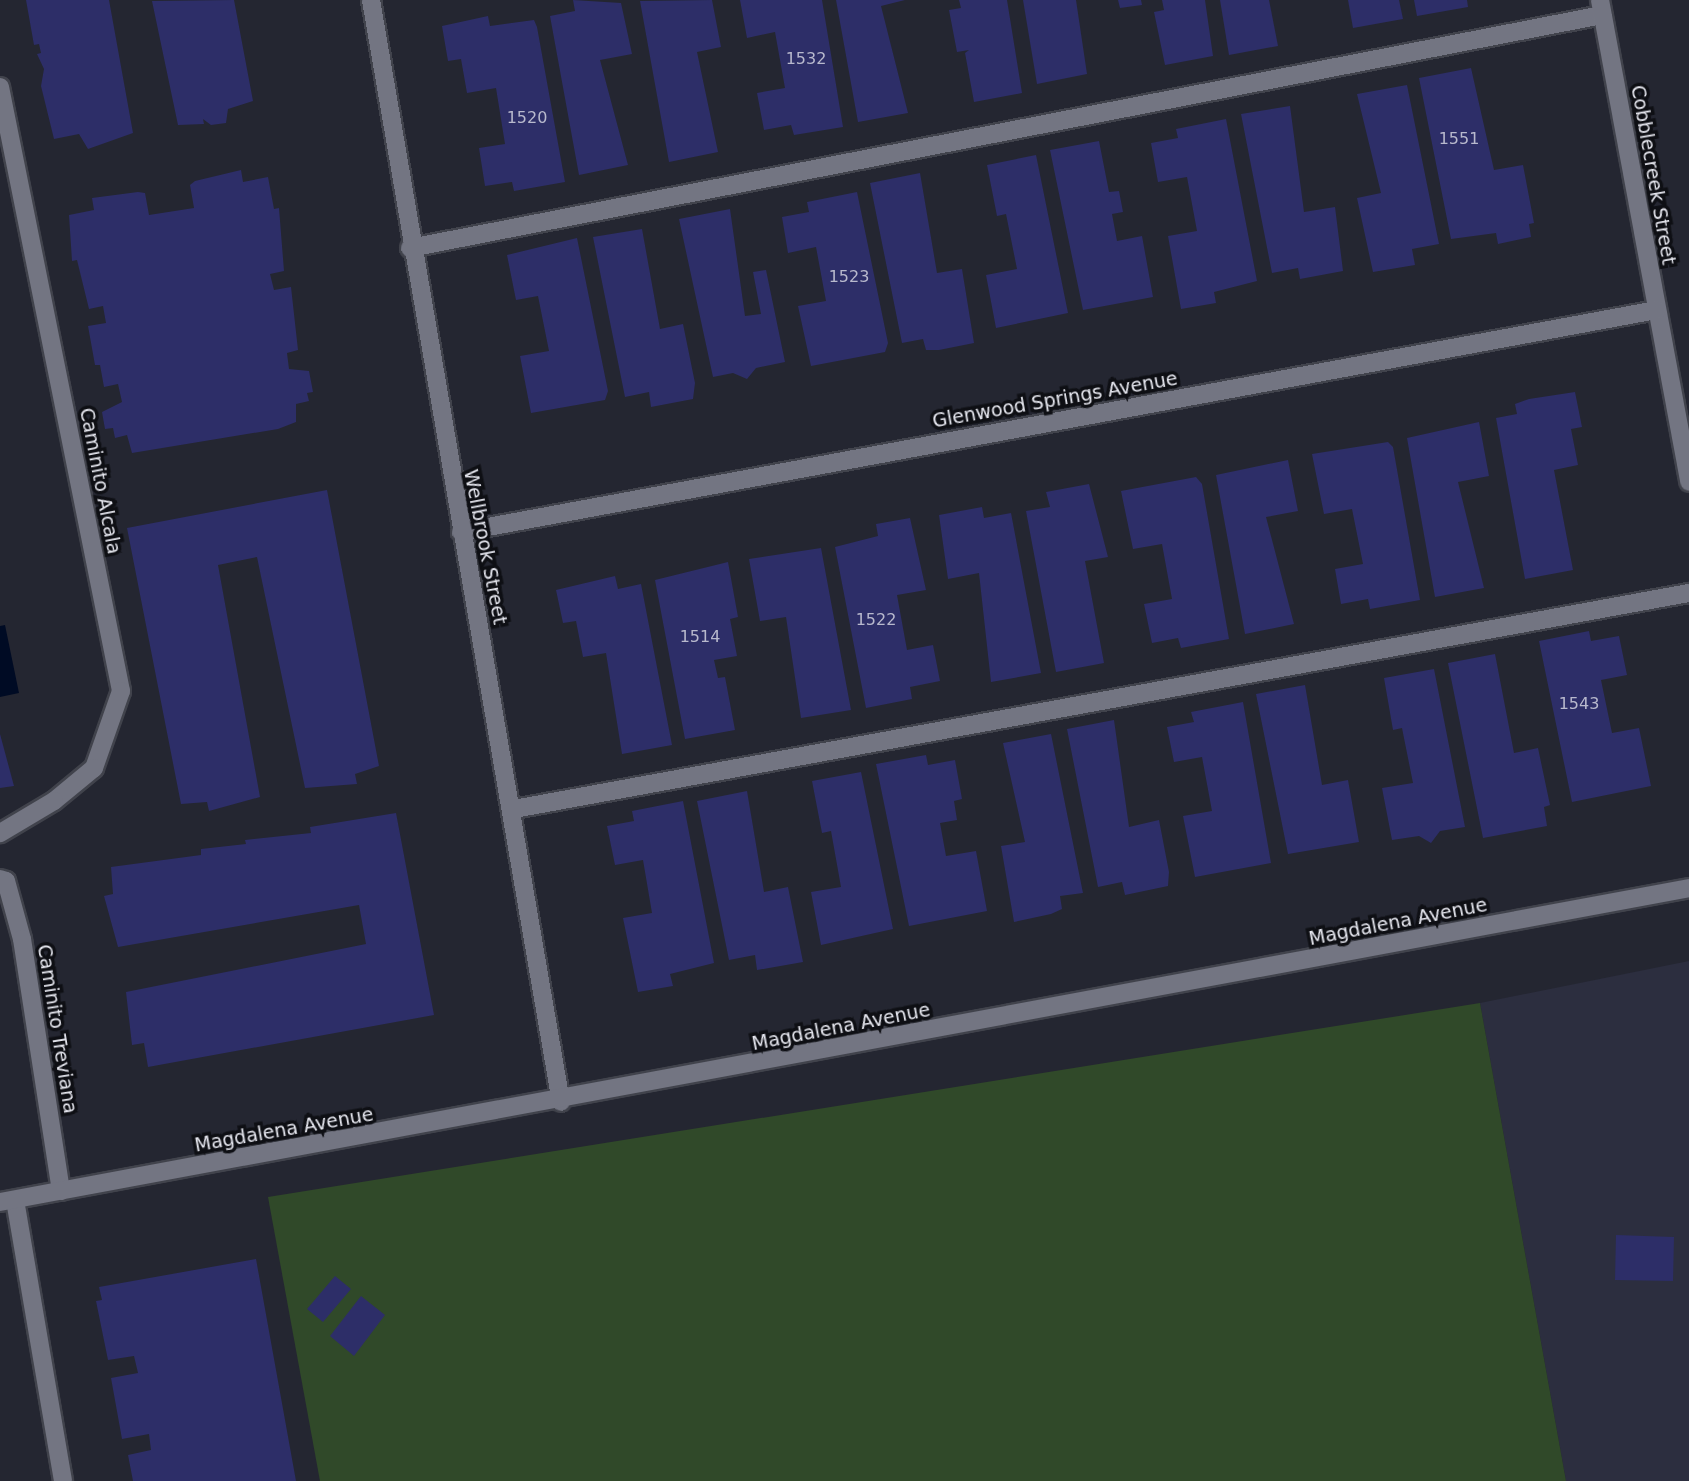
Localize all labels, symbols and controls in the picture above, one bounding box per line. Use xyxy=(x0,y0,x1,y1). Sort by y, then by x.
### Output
house number: 1532 xyxy=(786,49,826,69)
street label: Cobblecreek Street xyxy=(1626,83,1680,267)
house number: 1520 xyxy=(507,108,547,128)
house number: 1551 xyxy=(1439,129,1479,149)
house number: 1523 xyxy=(829,267,869,287)
street label: Glenwood Springs Avenue xyxy=(931,367,1179,433)
street label: Caminito Alcala xyxy=(75,406,125,556)
street label: Wellbrook Street xyxy=(459,468,511,626)
house number: 1522 xyxy=(856,610,896,630)
house number: 1514 xyxy=(680,627,720,647)
house number: 1543 xyxy=(1559,694,1599,714)
street label: Magdalena Avenue xyxy=(1307,894,1489,950)
street label: Caminito Treviana xyxy=(32,943,82,1115)
street label: Magdalena Avenue xyxy=(750,999,932,1055)
street label: Magdalena Avenue xyxy=(193,1103,375,1157)

